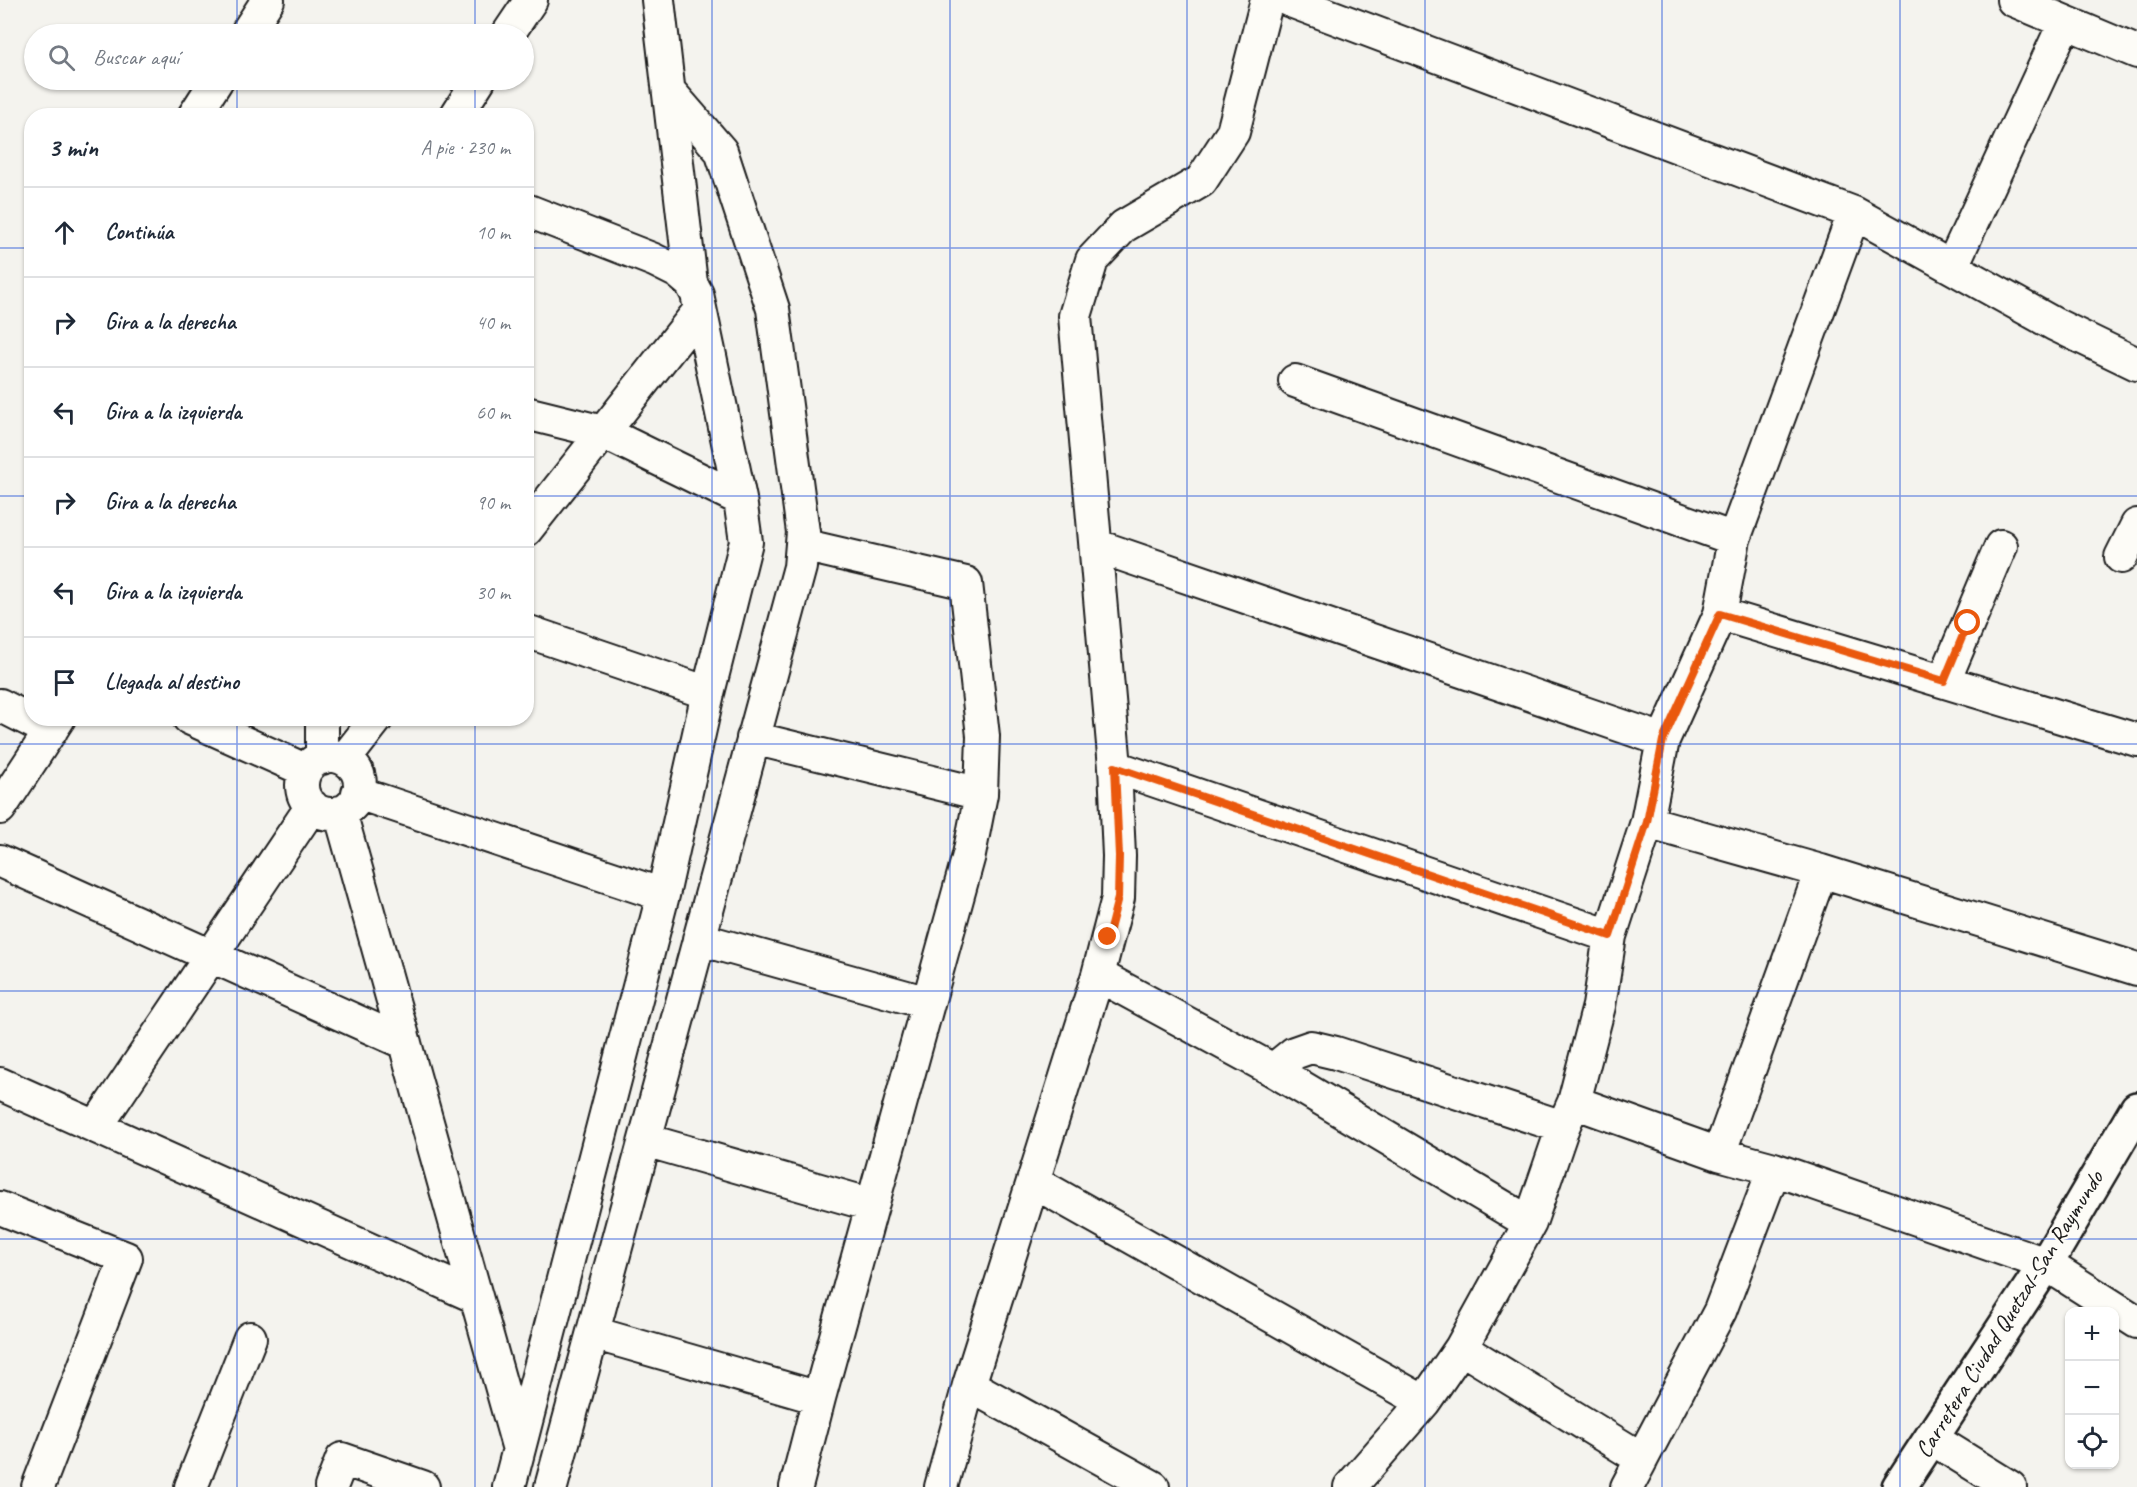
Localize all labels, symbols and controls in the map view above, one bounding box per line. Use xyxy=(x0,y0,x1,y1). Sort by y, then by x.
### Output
search box xyxy=(24,24,534,90)
icon: search xyxy=(45,41,78,74)
text: Buscar aquí xyxy=(93,43,179,71)
text: 3 min xyxy=(48,131,98,164)
text: A pie · 230 m xyxy=(421,135,510,160)
icon: ahead xyxy=(48,216,81,249)
text: Continúa xyxy=(105,218,173,246)
text: 10 m xyxy=(476,220,510,245)
icon: right xyxy=(48,306,81,339)
text: Gira a la derecha xyxy=(105,308,236,336)
text: 40 m xyxy=(476,310,510,335)
icon: left xyxy=(48,396,81,429)
text: Gira a la izquierda xyxy=(105,398,242,426)
text: 60 m xyxy=(476,400,510,425)
icon: right xyxy=(48,486,81,519)
text: Gira a la derecha xyxy=(105,488,236,516)
text: 90 m xyxy=(476,490,510,515)
icon: left xyxy=(48,576,81,609)
text: Gira a la izquierda xyxy=(105,578,242,606)
text: 30 m xyxy=(476,580,510,605)
route start xyxy=(1954,609,1980,635)
icon: arrive xyxy=(48,666,81,699)
text: Llegada al destino xyxy=(105,668,239,696)
route end xyxy=(1094,923,1120,949)
street label: Carretera Ciudad Quetzal-San Raymundo xyxy=(1908,1163,2111,1463)
map controls xyxy=(2065,1307,2119,1469)
button: + xyxy=(2065,1307,2119,1361)
button: − xyxy=(2065,1361,2119,1415)
button: locate xyxy=(2065,1415,2119,1469)

